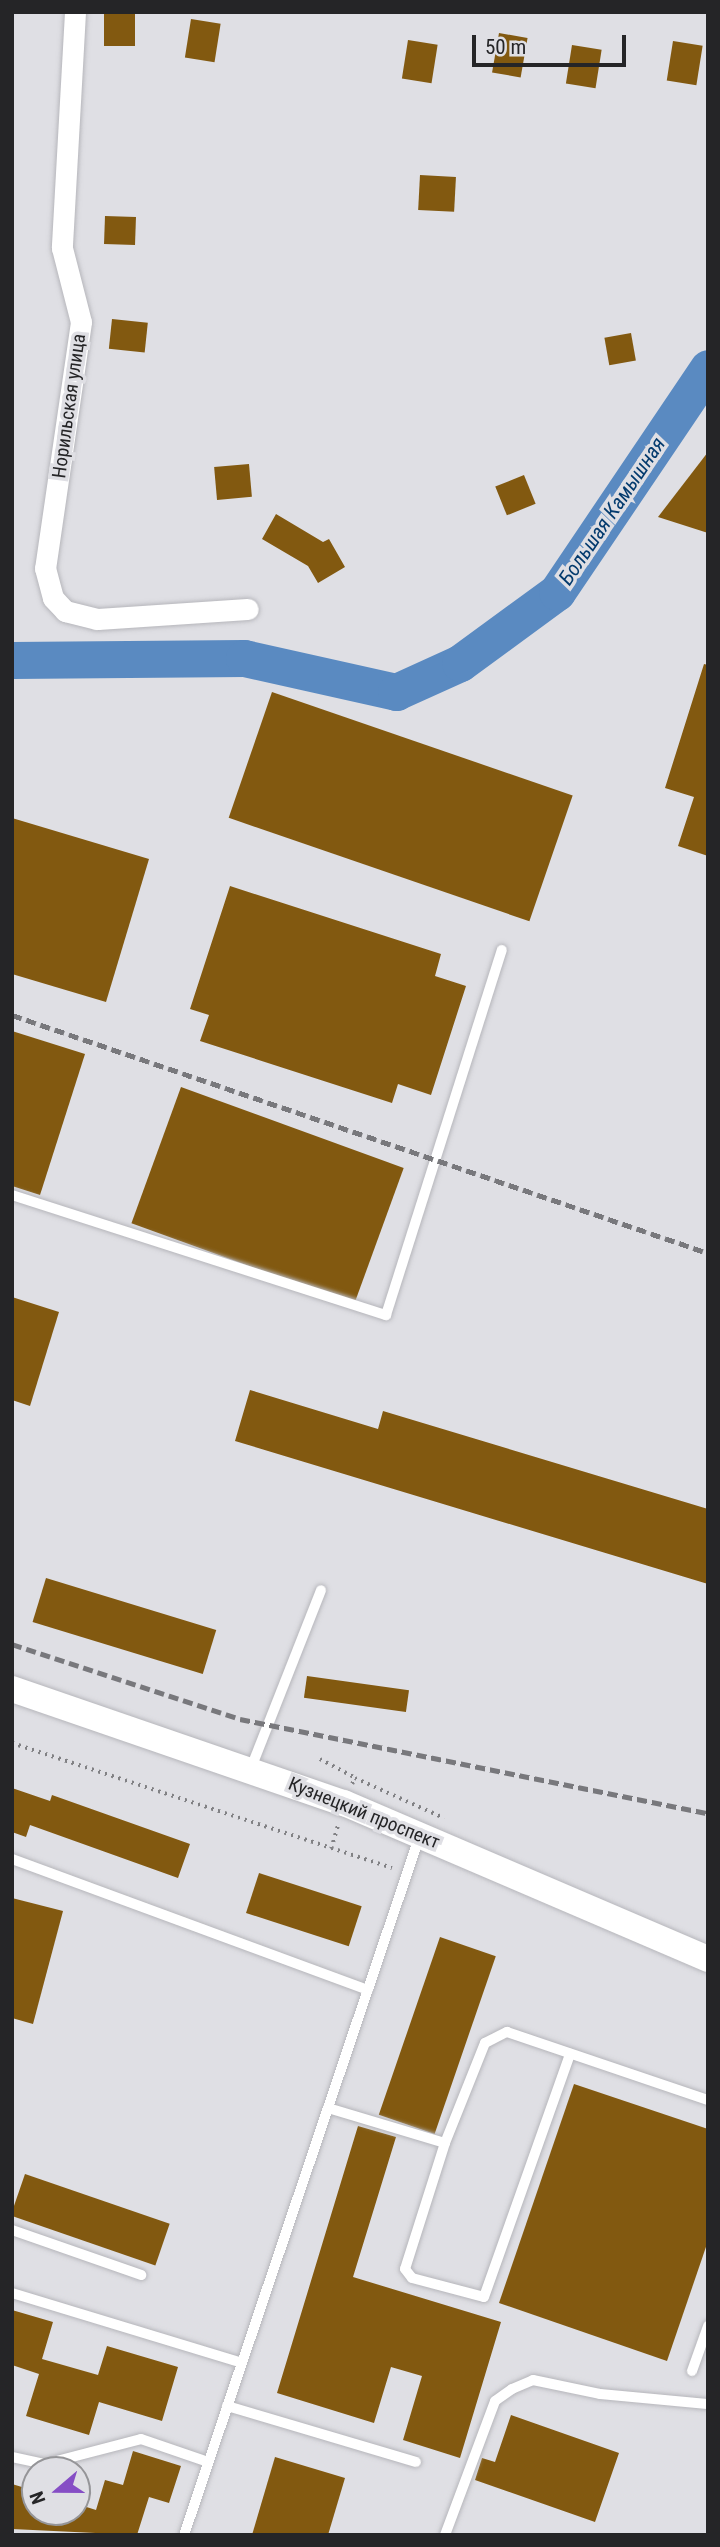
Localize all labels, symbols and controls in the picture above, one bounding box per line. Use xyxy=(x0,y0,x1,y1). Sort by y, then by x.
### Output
scale bar xyxy=(475,21,629,65)
text: 50 m xyxy=(485,35,526,59)
street label: Норильская улица xyxy=(48,332,90,480)
water label: Большая Камышная xyxy=(553,432,671,590)
street label: Кузнецкий проспект xyxy=(285,1772,443,1854)
north arrow xyxy=(21,2456,91,2526)
text: N xyxy=(25,2488,50,2507)

